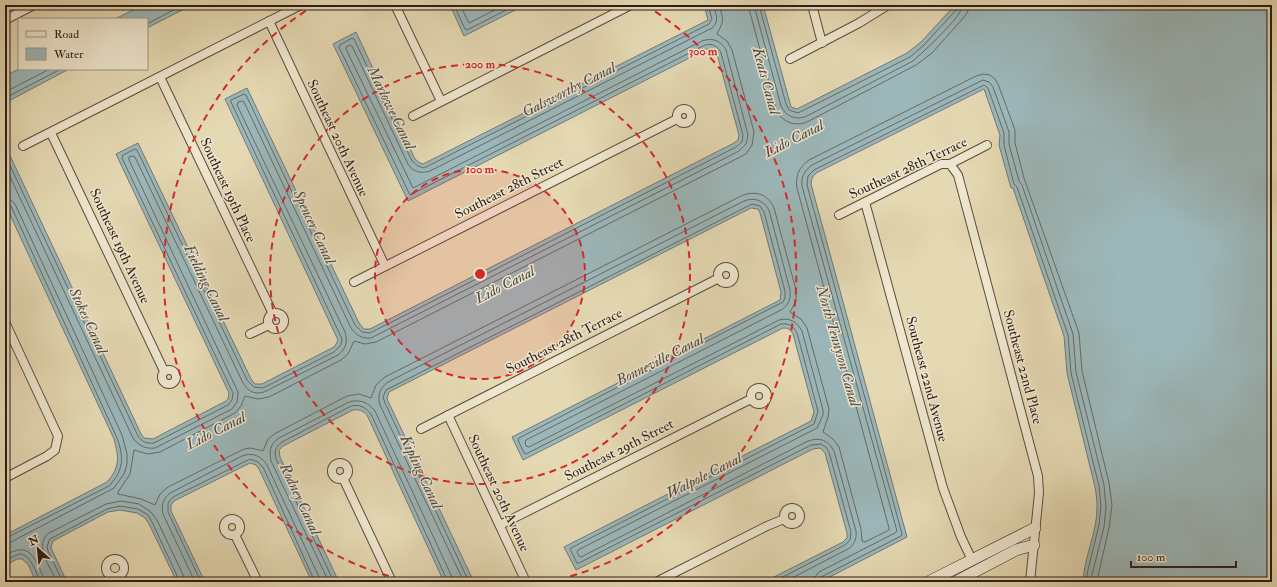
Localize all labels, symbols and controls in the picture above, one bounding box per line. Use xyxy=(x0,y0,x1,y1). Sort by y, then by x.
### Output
legend xyxy=(18,18,148,70)
text: Road xyxy=(54,27,79,42)
text: 300 m xyxy=(689,44,718,59)
water label: Keats Canal xyxy=(748,44,784,118)
text: Water xyxy=(53,47,84,62)
text: 200 m xyxy=(465,57,496,72)
water label: Galsworthy Canal xyxy=(519,58,620,122)
water label: Marlowe Canal xyxy=(362,62,420,154)
street label: Southeast 20th Avenue xyxy=(303,77,373,199)
water label: Lido Canal xyxy=(760,115,828,163)
street label: Southeast 28th Terrace xyxy=(846,133,970,203)
street label: Southeast 19th Place xyxy=(196,135,260,245)
street label: Southeast 28th Street xyxy=(452,153,567,223)
text: 100 m xyxy=(466,162,495,177)
street label: Southeast 19th Avenue xyxy=(86,186,154,306)
water label: Spencer Canal xyxy=(288,186,340,268)
water label: Fielding Canal xyxy=(179,240,233,326)
water label: Lido Canal xyxy=(471,261,539,309)
centre of rings xyxy=(473,267,487,281)
water label: North Tennyson Canal xyxy=(811,282,865,410)
water label: Stokes Canal xyxy=(64,284,112,358)
street label: Southeast 28th Terrace xyxy=(503,304,625,378)
street label: Southeast 22nd Place xyxy=(1000,308,1046,426)
street label: Southeast 22nd Avenue xyxy=(902,314,952,444)
water label: Bonneville Canal xyxy=(612,329,708,391)
water label: Lido Canal xyxy=(182,407,250,455)
street label: Southeast 29th Street xyxy=(562,415,677,485)
water label: Kipling Canal xyxy=(395,431,447,513)
street label: Southeast 20th Avenue xyxy=(464,432,534,554)
water label: Walpole Canal xyxy=(663,448,746,503)
water label: Rodney Canal xyxy=(275,459,326,539)
north arrow xyxy=(18,529,58,569)
text: N xyxy=(25,532,42,549)
scale bar xyxy=(1131,543,1236,569)
text: 100 m xyxy=(1137,550,1166,565)

